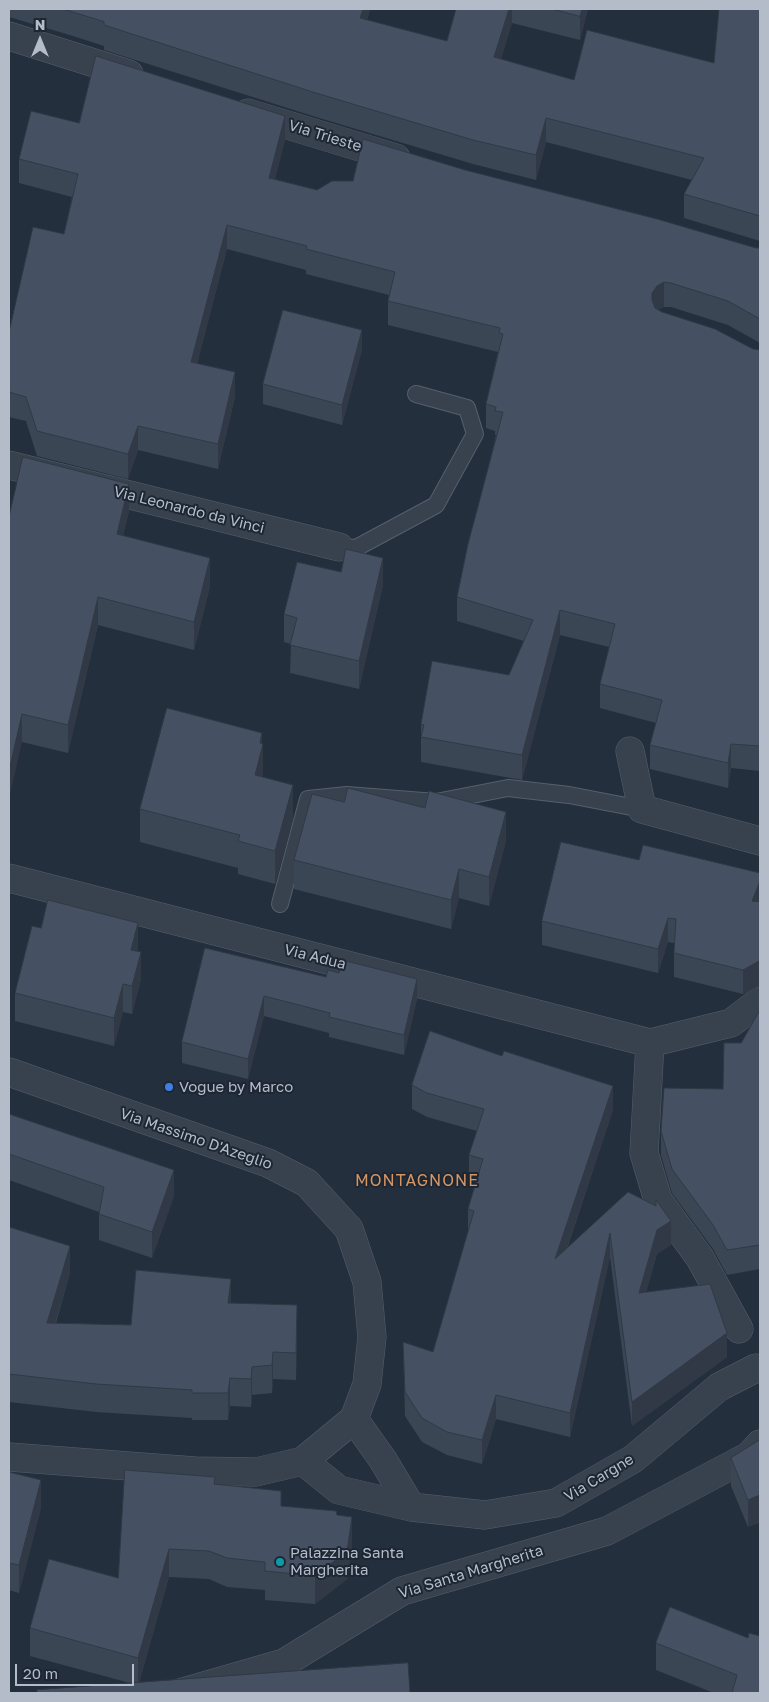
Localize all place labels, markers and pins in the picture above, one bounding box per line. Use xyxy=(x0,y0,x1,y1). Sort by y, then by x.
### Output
place label: Vogue by Marco xyxy=(179,1078,293,1096)
marker: Vogue by Marco xyxy=(163,1081,175,1093)
place label: Palazzina Santa Margherita xyxy=(290,1544,404,1579)
marker: Palazzina Santa Margherita xyxy=(274,1556,286,1568)

